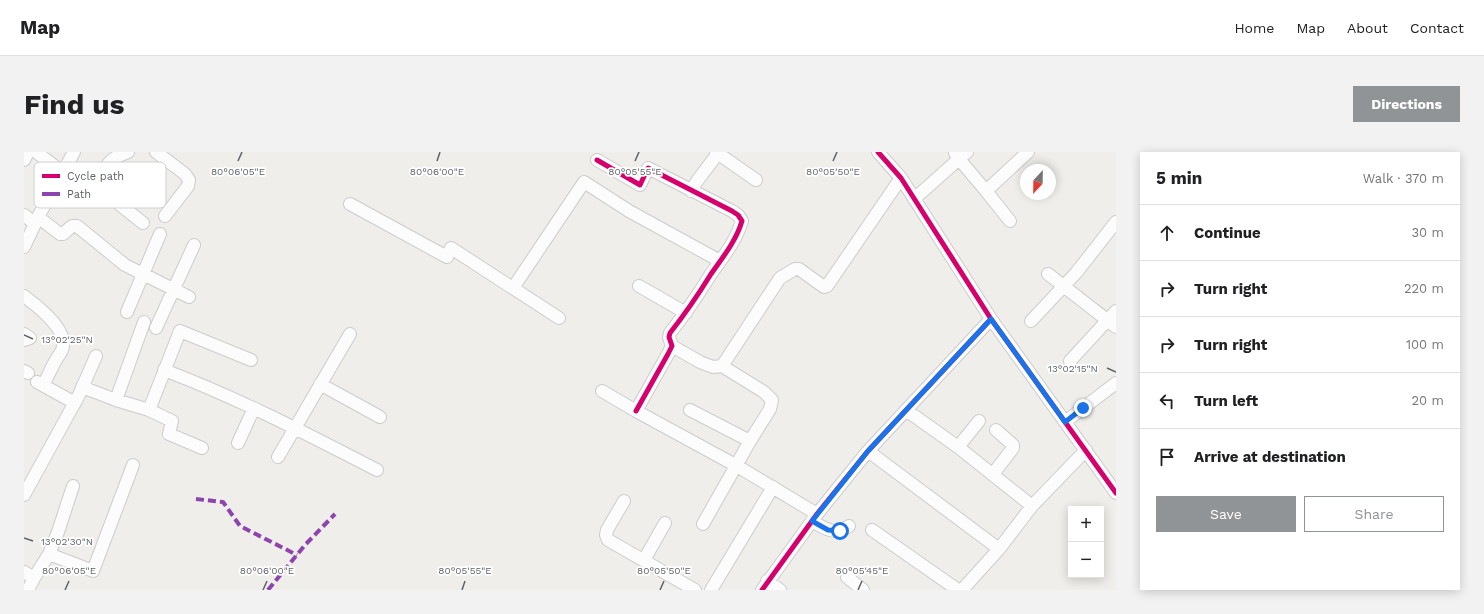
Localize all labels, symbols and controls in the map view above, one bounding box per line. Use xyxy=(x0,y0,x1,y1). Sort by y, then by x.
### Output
text: Map xyxy=(20,16,60,39)
text: Home xyxy=(1234,20,1274,36)
text: Map xyxy=(1296,20,1325,36)
text: About xyxy=(1347,20,1388,36)
text: Contact xyxy=(1410,20,1464,36)
button: Directions xyxy=(1353,86,1460,122)
text: Find us xyxy=(24,88,124,121)
legend xyxy=(34,162,166,208)
north arrow xyxy=(1020,164,1056,200)
text: 80°06'05"E xyxy=(211,166,265,177)
text: 80°06'00"E xyxy=(410,166,464,177)
text: 80°05'55"E xyxy=(608,166,662,177)
text: 80°05'50"E xyxy=(806,166,860,177)
text: 5 min xyxy=(1156,168,1202,188)
text: Cycle path xyxy=(67,170,124,183)
text: Walk · 370 m xyxy=(1363,171,1444,186)
text: Path xyxy=(67,188,91,201)
icon: ahead xyxy=(1156,222,1178,244)
text: Continue xyxy=(1194,224,1261,242)
text: 30 m xyxy=(1412,225,1444,240)
icon: right xyxy=(1156,278,1178,300)
text: Turn right xyxy=(1194,280,1267,298)
text: 220 m xyxy=(1404,281,1444,296)
text: 13°02'25"N xyxy=(41,334,93,345)
icon: right xyxy=(1156,334,1178,356)
text: Turn right xyxy=(1194,336,1267,354)
text: 100 m xyxy=(1406,337,1444,352)
text: 13°02'15"N xyxy=(1048,363,1098,374)
icon: left xyxy=(1156,390,1178,412)
text: Turn left xyxy=(1194,392,1258,410)
text: 20 m xyxy=(1412,393,1444,408)
route end xyxy=(1074,399,1092,417)
icon: arrive xyxy=(1156,446,1178,468)
text: Arrive at destination xyxy=(1194,448,1346,466)
button: Save xyxy=(1156,496,1296,532)
button: Share xyxy=(1304,496,1444,532)
map controls xyxy=(1068,506,1104,578)
button: + xyxy=(1068,506,1104,542)
route start xyxy=(831,522,849,540)
text: 13°02'30"N xyxy=(41,536,93,547)
button: − xyxy=(1068,542,1104,578)
text: 80°06'05"E xyxy=(42,565,96,576)
text: 80°06'00"E xyxy=(240,565,294,576)
text: 80°05'55"E xyxy=(438,565,492,576)
text: 80°05'50"E xyxy=(637,565,691,576)
text: 80°05'45"E xyxy=(836,565,888,576)

